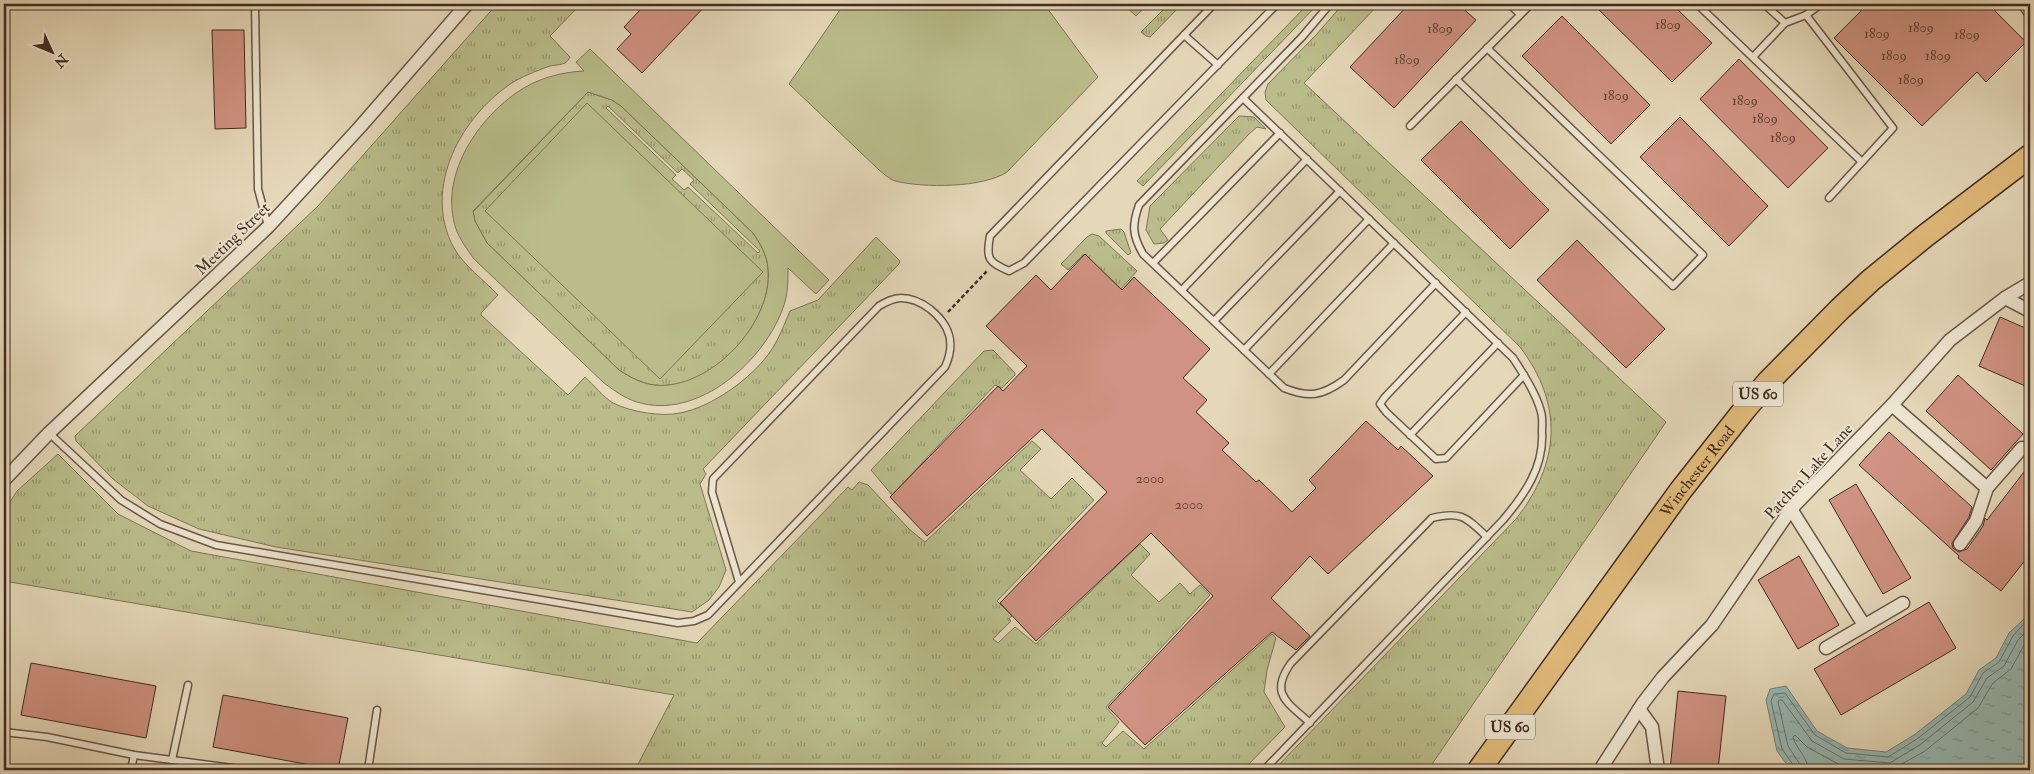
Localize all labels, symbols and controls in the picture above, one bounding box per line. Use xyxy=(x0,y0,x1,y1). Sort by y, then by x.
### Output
house number: 1809 xyxy=(1655,16,1681,33)
house number: 1809 xyxy=(1908,19,1934,36)
house number: 1809 xyxy=(1427,20,1453,37)
house number: 1809 xyxy=(1864,25,1890,42)
house number: 1809 xyxy=(1954,26,1980,43)
north arrow xyxy=(28,28,78,78)
house number: 1809 xyxy=(1881,47,1907,64)
house number: 1809 xyxy=(1925,47,1951,64)
text: N xyxy=(50,50,72,71)
house number: 1809 xyxy=(1394,51,1420,68)
house number: 1809 xyxy=(1898,71,1924,88)
house number: 1809 xyxy=(1603,87,1629,104)
house number: 1809 xyxy=(1732,92,1758,109)
house number: 1809 xyxy=(1752,110,1778,127)
house number: 1809 xyxy=(1770,129,1796,146)
street label: Meeting Street xyxy=(191,198,274,279)
road number: US 60 xyxy=(1733,382,1783,406)
street label: Patchen Lake Lane xyxy=(1760,419,1857,524)
street label: Winchester Road xyxy=(1655,422,1739,522)
house number: 2000 xyxy=(1136,470,1164,487)
house number: 2000 xyxy=(1175,496,1203,513)
road number: US 60 xyxy=(1485,714,1535,740)

